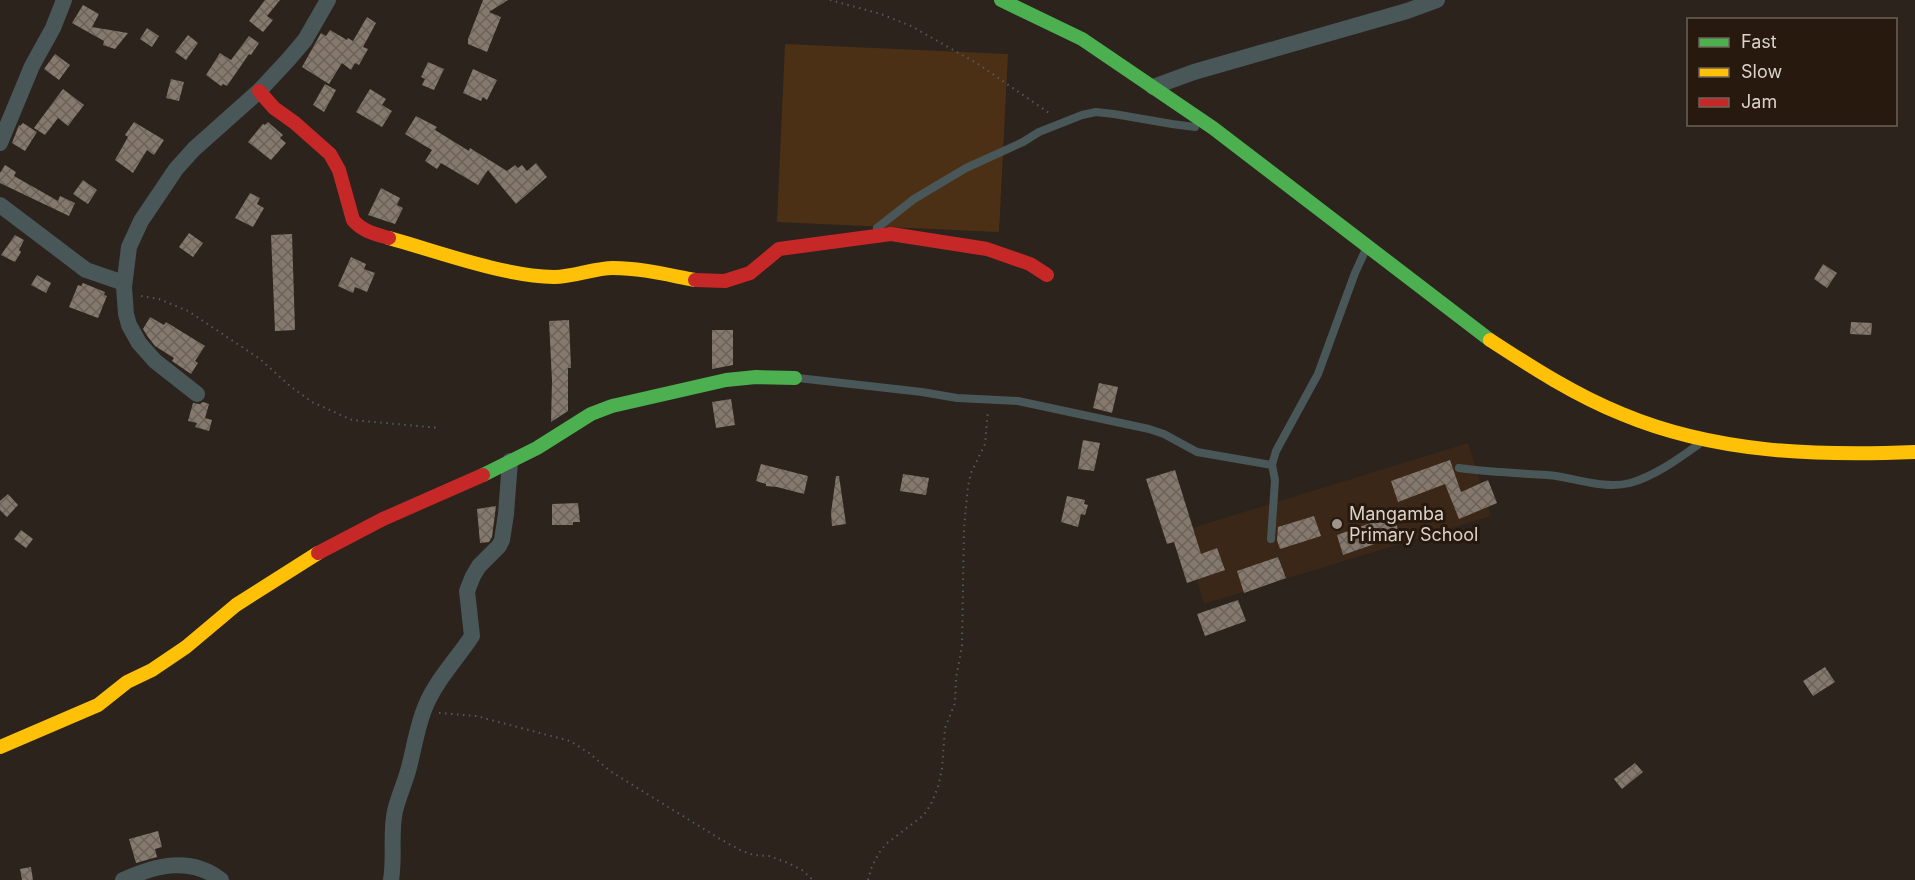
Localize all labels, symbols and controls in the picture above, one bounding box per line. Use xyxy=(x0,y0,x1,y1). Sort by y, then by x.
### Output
legend xyxy=(1687,18,1897,126)
text: Fast xyxy=(1741,31,1777,52)
text: Slow xyxy=(1741,61,1782,82)
text: Jam xyxy=(1741,91,1777,112)
place label: Mangamba Primary School xyxy=(1349,503,1478,545)
marker: Mangamba Primary School xyxy=(1330,517,1344,531)

